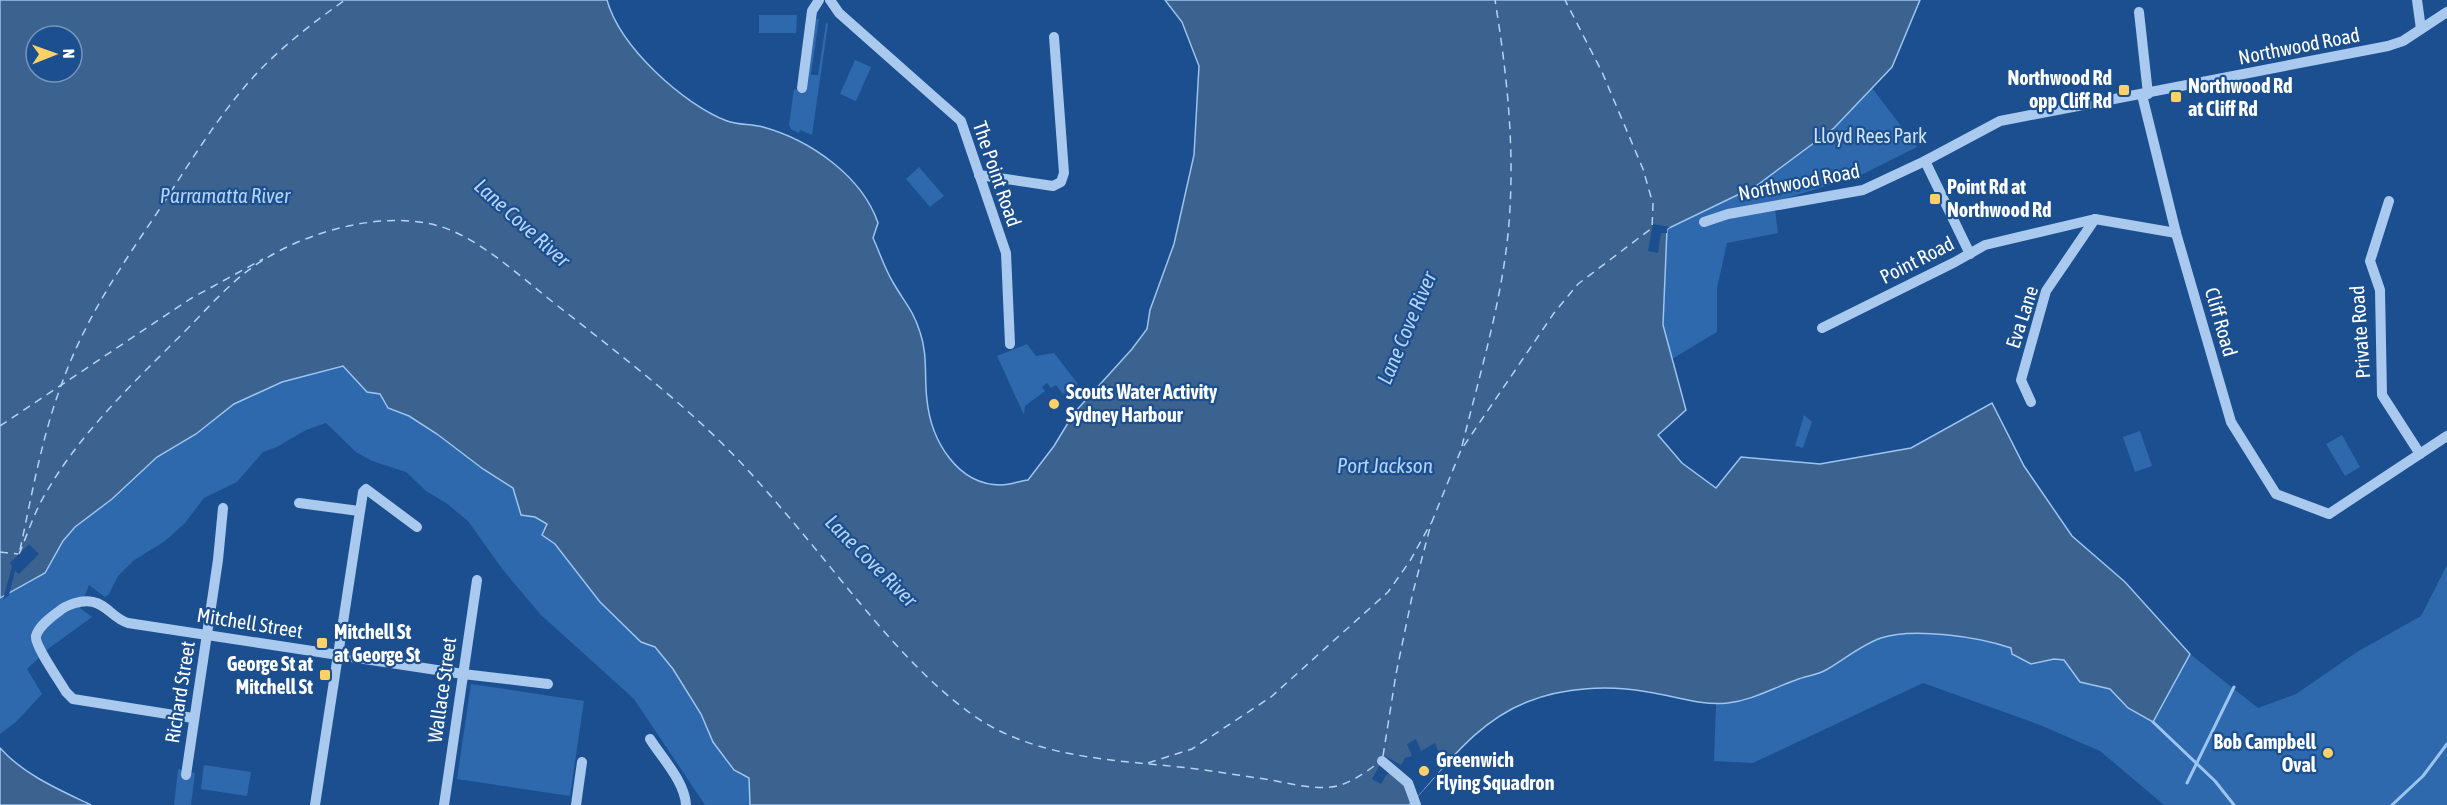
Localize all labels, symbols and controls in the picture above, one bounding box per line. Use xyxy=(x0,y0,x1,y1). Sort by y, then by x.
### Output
street label: Northwood Road xyxy=(2236,22,2362,69)
north arrow xyxy=(24,24,84,84)
text: N xyxy=(60,49,78,59)
place label: Northwood Rd opp Cliff Rd xyxy=(2007,66,2112,112)
place label: Northwood Rd at Cliff Rd xyxy=(2188,74,2293,120)
marker: Northwood Rd opp Cliff Rd xyxy=(2117,83,2131,97)
marker: Northwood Rd at Cliff Rd xyxy=(2169,90,2183,104)
street label: The Point Road xyxy=(969,118,1026,230)
park label: Lloyd Rees Park xyxy=(1813,124,1927,147)
street label: Northwood Road xyxy=(1736,158,1862,205)
water label: Lane Cove River xyxy=(470,173,576,272)
place label: Point Rd at Northwood Rd xyxy=(1947,175,2052,221)
water label: Parramatta River xyxy=(160,183,291,207)
marker: Point Rd at Northwood Rd xyxy=(1928,192,1942,206)
street label: Point Road xyxy=(1876,231,1958,288)
water label: Lane Cove River xyxy=(1372,267,1441,388)
street label: Eva Lane xyxy=(2001,283,2042,351)
street label: Cliff Road xyxy=(2201,285,2242,359)
street label: Private Road xyxy=(2345,285,2374,379)
place label: Scouts Water Activity Sydney Harbour xyxy=(1066,380,1218,426)
marker: Scouts Water Activity Sydney Harbour xyxy=(1047,397,1061,411)
water label: Port Jackson xyxy=(1337,453,1433,477)
water label: Lane Cove River xyxy=(821,509,923,612)
street label: Mitchell Street xyxy=(195,603,305,642)
place label: Mitchell St at George St xyxy=(334,620,420,666)
marker: Mitchell St at George St xyxy=(315,636,329,650)
street label: Wallace Street xyxy=(423,636,460,744)
street label: Richard Street xyxy=(160,639,199,745)
place label: George St at Mitchell St xyxy=(227,652,313,698)
marker: George St at Mitchell St xyxy=(318,668,332,682)
place label: Bob Campbell Oval xyxy=(2214,730,2317,776)
marker: Bob Campbell Oval xyxy=(2321,746,2335,760)
place label: Greenwich Flying Squadron xyxy=(1436,748,1554,794)
marker: Greenwich Flying Squadron xyxy=(1417,764,1431,778)

